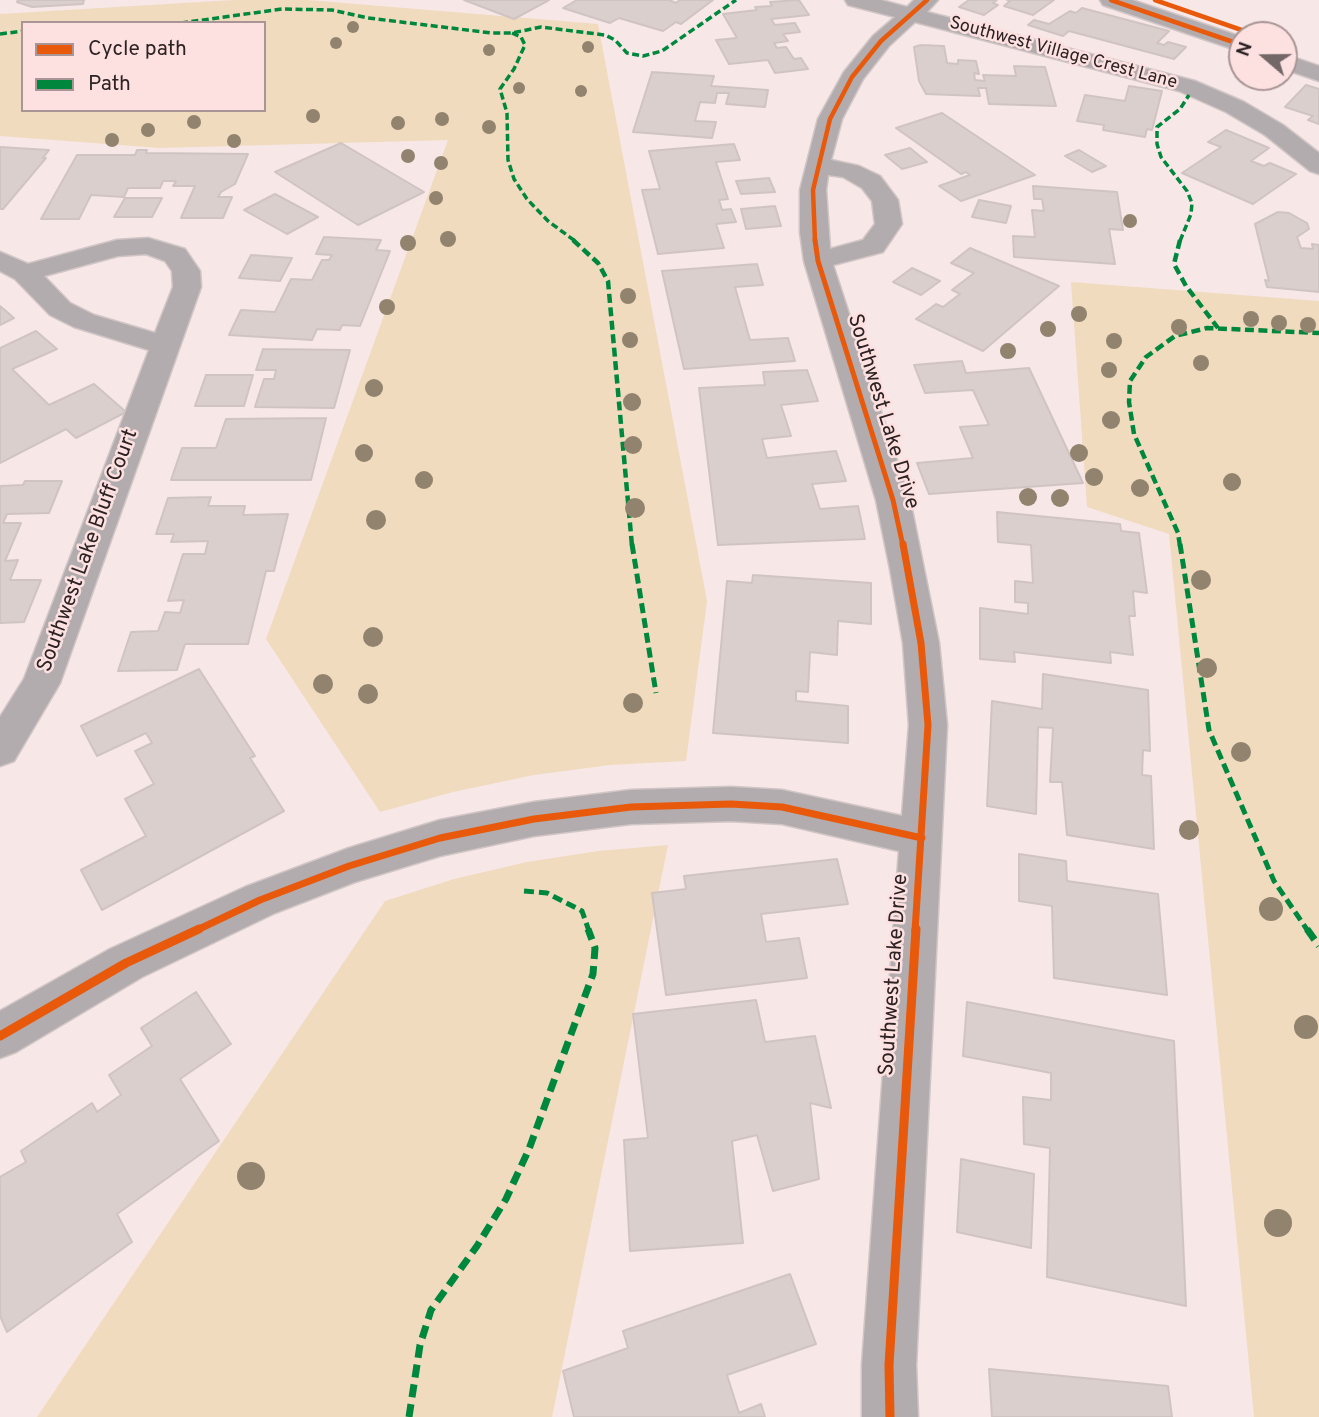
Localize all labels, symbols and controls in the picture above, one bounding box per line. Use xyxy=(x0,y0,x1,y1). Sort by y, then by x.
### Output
street label: Southwest Village Crest Lane xyxy=(947,13,1179,95)
legend xyxy=(21,21,266,112)
north arrow xyxy=(1228,21,1298,91)
text: Cycle path xyxy=(88,36,187,63)
text: N xyxy=(1232,39,1259,60)
text: Path xyxy=(88,71,131,98)
street label: Southwest Lake Drive xyxy=(840,311,924,513)
street label: Southwest Lake Bluff Court xyxy=(33,426,145,676)
street label: Southwest Lake Drive xyxy=(875,873,915,1077)

